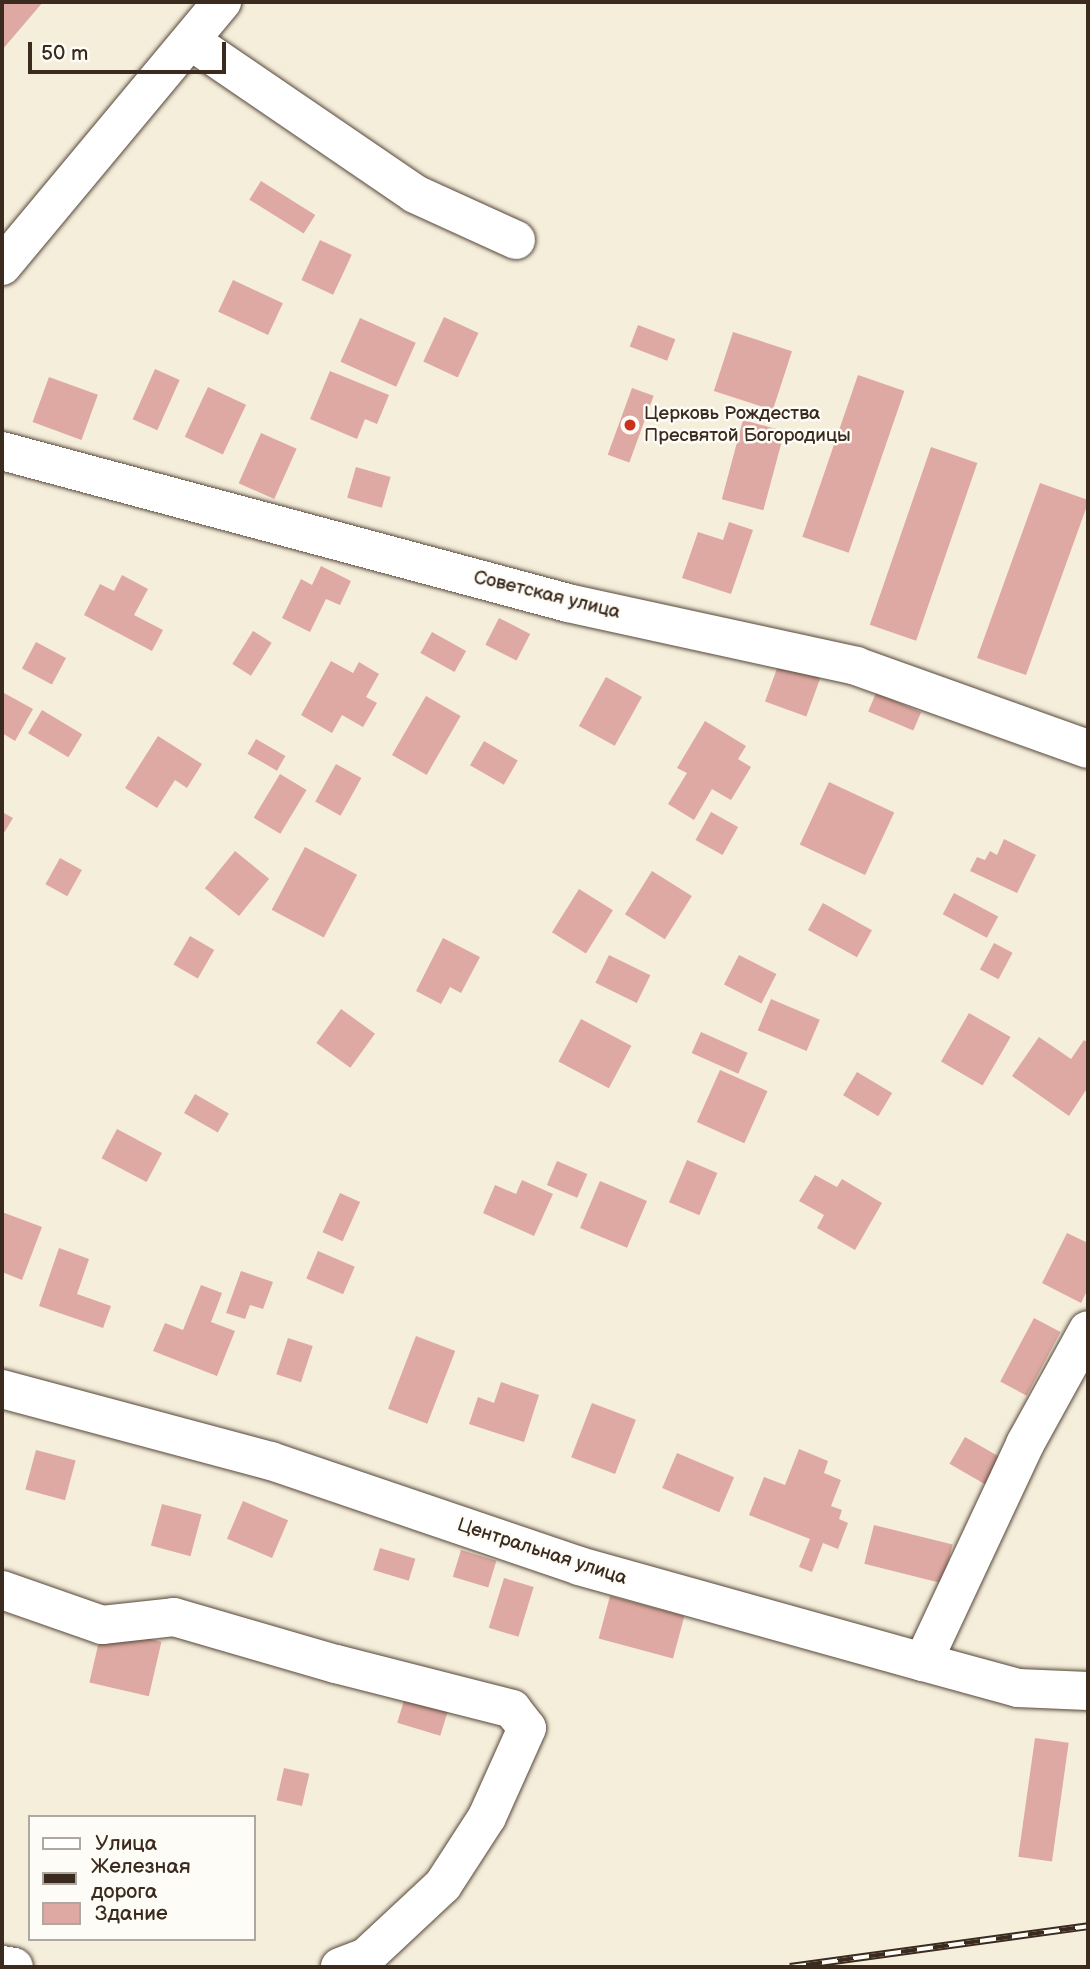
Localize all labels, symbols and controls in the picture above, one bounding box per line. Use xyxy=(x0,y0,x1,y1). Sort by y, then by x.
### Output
scale bar xyxy=(32,28,229,72)
text: 50 m xyxy=(41,41,88,66)
place label: Церковь Рождества Пресвятой Богородицы xyxy=(644,403,851,447)
marker: Церковь Рождества Пресвятой Богородицы xyxy=(622,417,638,433)
street label: Советская улица xyxy=(471,566,623,624)
street label: Центральная улица xyxy=(454,1514,630,1590)
legend xyxy=(28,1815,256,1941)
text: Улица xyxy=(95,1831,157,1856)
text: Железная дорога xyxy=(91,1854,191,1904)
text: Здание xyxy=(95,1901,168,1926)

